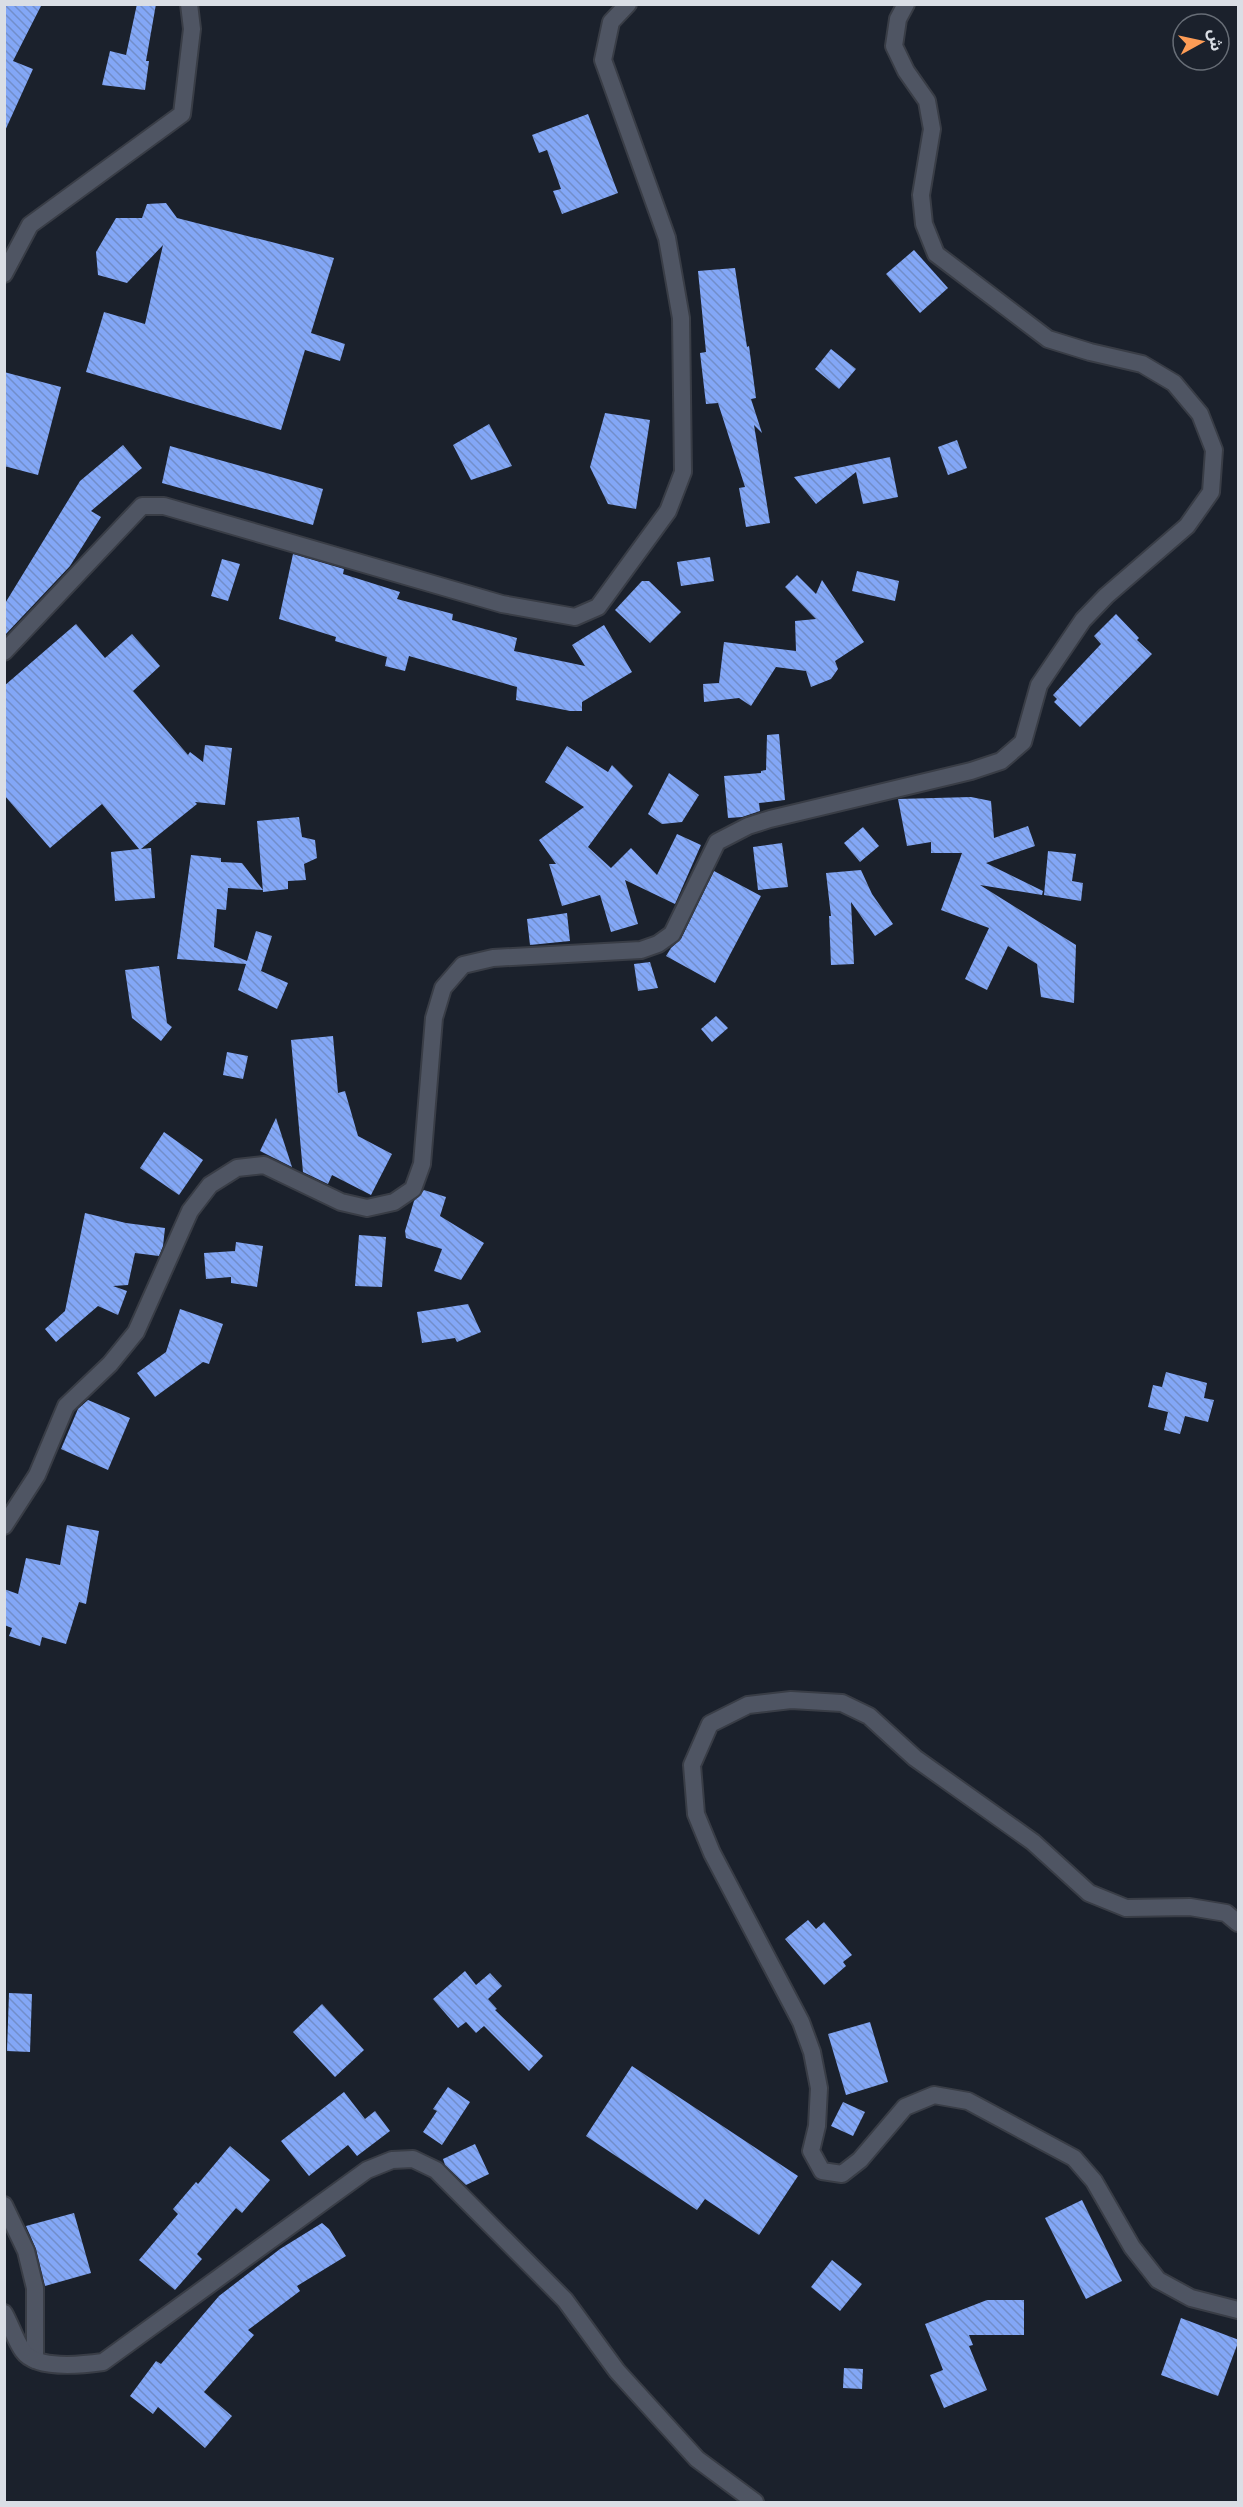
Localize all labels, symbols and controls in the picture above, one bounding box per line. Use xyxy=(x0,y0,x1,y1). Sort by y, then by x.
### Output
north arrow xyxy=(1171,12,1231,72)
text: ش xyxy=(1202,28,1228,53)

